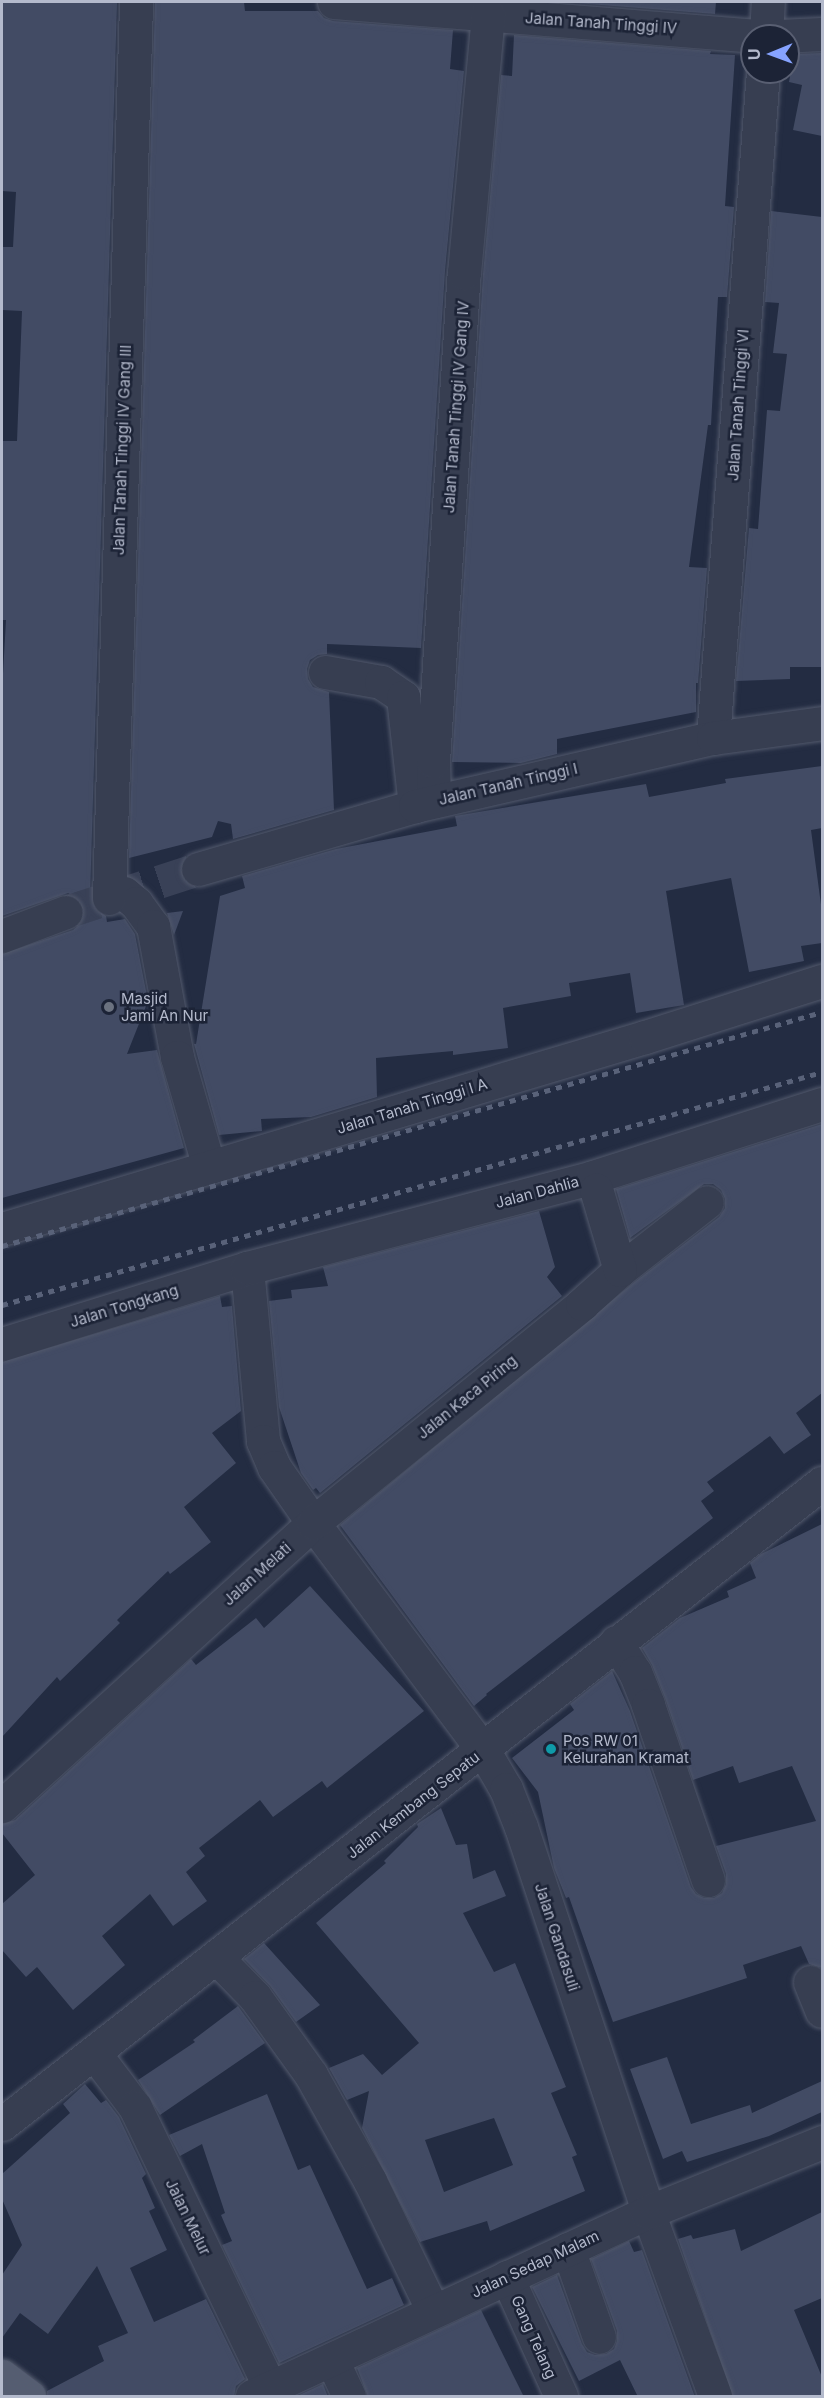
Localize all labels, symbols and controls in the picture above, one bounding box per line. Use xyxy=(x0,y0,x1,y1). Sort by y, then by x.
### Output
street label: Jalan Tanah Tinggi IV xyxy=(524,9,678,37)
north arrow xyxy=(740,24,800,84)
text: U xyxy=(744,48,764,60)
street label: Jalan Tanah Tinggi IV Gang IV xyxy=(440,300,472,514)
street label: Jalan Tanah Tinggi VI xyxy=(724,328,752,482)
street label: Jalan Tanah Tinggi IV Gang III xyxy=(109,344,135,556)
street label: Jalan Tanah Tinggi I xyxy=(437,759,579,809)
place label: Masjid Jami An Nur xyxy=(121,989,208,1024)
marker: Masjid Jami An Nur xyxy=(102,1000,116,1014)
street label: Jalan Tanah Tinggi I A xyxy=(335,1075,489,1137)
street label: Jalan Dahlia xyxy=(493,1172,581,1212)
street label: Jalan Tongkang xyxy=(68,1281,180,1331)
street label: Jalan Kaca Piring xyxy=(414,1351,520,1443)
street label: Jalan Melati xyxy=(219,1539,295,1609)
place label: Pos RW 01 Kelurahan Kramat xyxy=(563,1731,689,1766)
marker: Pos RW 01 Kelurahan Kramat xyxy=(544,1742,558,1756)
street label: Jalan Kembang Sepatu xyxy=(343,1748,483,1862)
street label: Jalan Gandasuli xyxy=(531,1881,583,1993)
street label: Jalan Melur xyxy=(162,2176,214,2258)
street label: Jalan Sedap Malam xyxy=(468,2227,602,2301)
street label: Gang Telang xyxy=(508,2293,560,2381)

